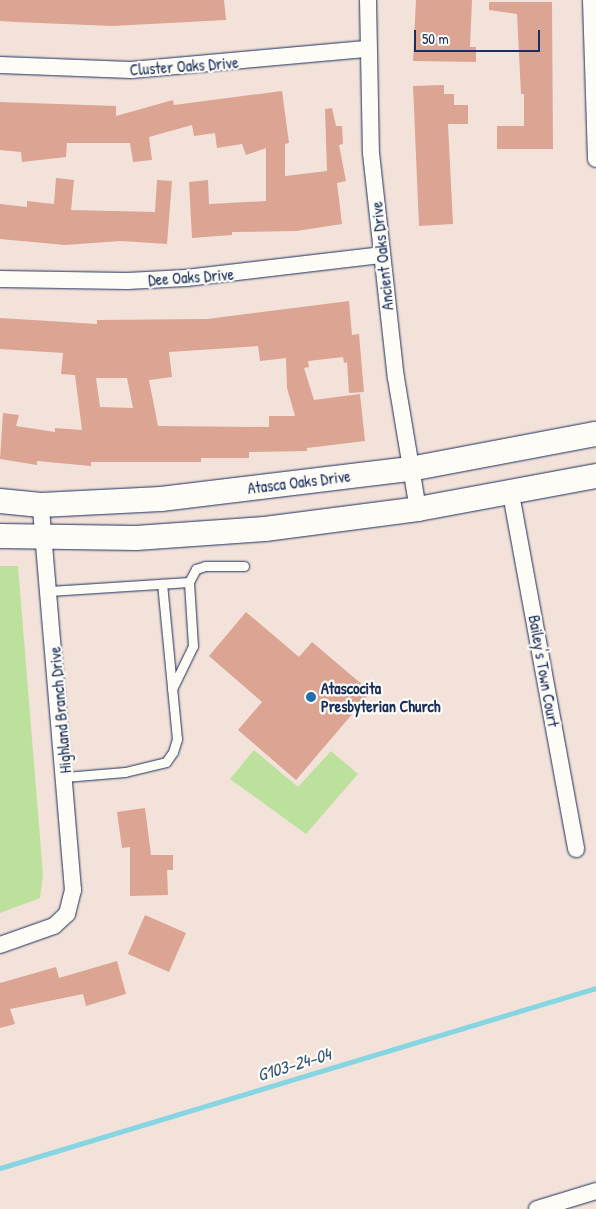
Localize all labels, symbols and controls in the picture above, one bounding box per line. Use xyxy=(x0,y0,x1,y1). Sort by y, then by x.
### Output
scale bar xyxy=(416,20,542,52)
text: 50 m xyxy=(422,28,449,49)
street label: Cluster Oaks Drive xyxy=(129,53,239,79)
street label: Ancient Oaks Drive xyxy=(367,201,397,311)
street label: Dee Oaks Drive xyxy=(148,264,234,290)
street label: Atasca Oaks Drive xyxy=(246,466,352,498)
street label: Bailey's Town Court xyxy=(525,614,563,728)
street label: Highland Branch Drive xyxy=(45,646,75,774)
place label: Atascocita Presbyterian Church xyxy=(321,678,441,716)
marker: Atascocita Presbyterian Church xyxy=(305,691,317,703)
water label: G103-24-04 xyxy=(255,1044,333,1086)

